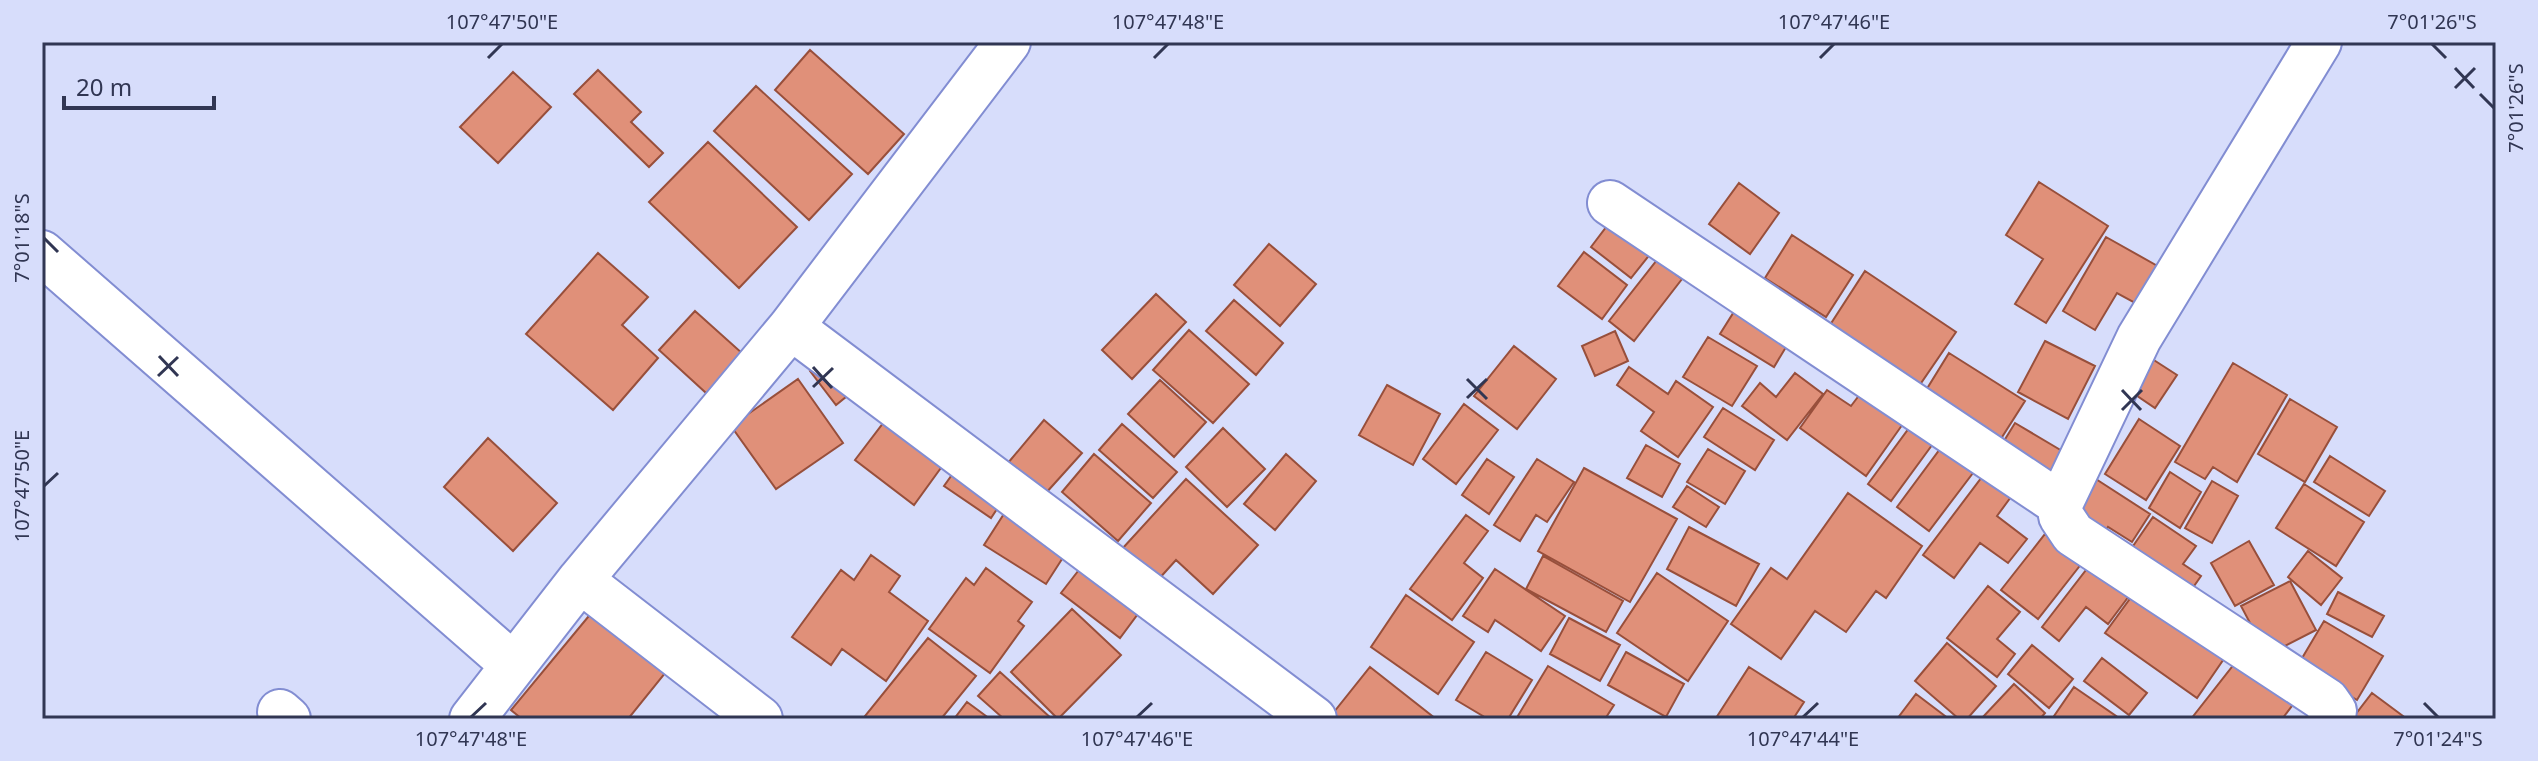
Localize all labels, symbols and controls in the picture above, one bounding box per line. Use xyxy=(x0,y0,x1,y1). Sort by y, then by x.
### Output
text: 107°47'50"E xyxy=(446,8,558,35)
text: 107°47'48"E xyxy=(1112,8,1224,35)
text: 107°47'46"E xyxy=(1778,8,1890,35)
text: 7°01'26"S xyxy=(2387,8,2477,35)
scale bar xyxy=(64,60,214,110)
text: 7°01'26"S xyxy=(2502,63,2529,153)
text: 20 m xyxy=(76,70,132,103)
text: 7°01'18"S xyxy=(8,193,35,283)
text: 107°47'50"E xyxy=(8,430,35,542)
text: 107°47'48"E xyxy=(415,725,527,752)
text: 107°47'46"E xyxy=(1081,725,1193,752)
text: 107°47'44"E xyxy=(1747,725,1859,752)
text: 7°01'24"S xyxy=(2393,725,2483,752)

